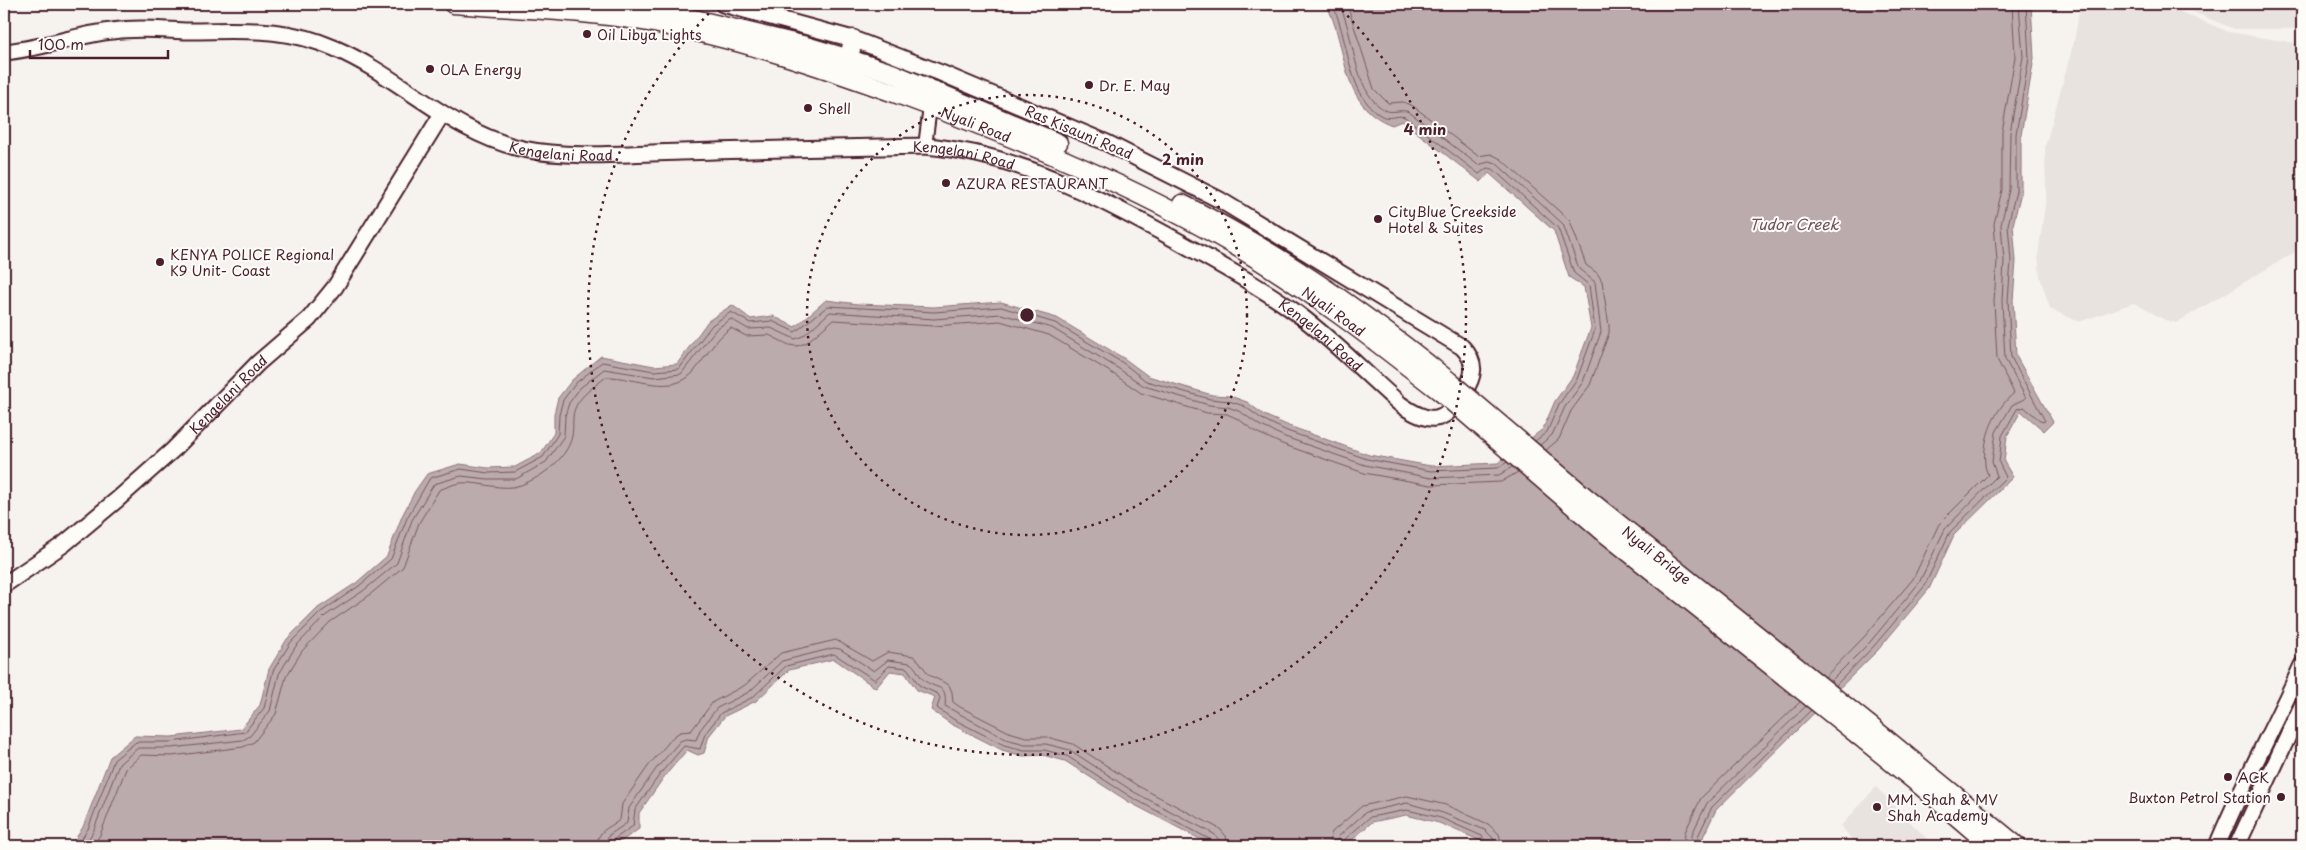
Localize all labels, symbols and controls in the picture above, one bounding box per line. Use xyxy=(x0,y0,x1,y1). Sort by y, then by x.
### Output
place label: Oil Libya Lights xyxy=(597,24,702,45)
scale bar xyxy=(30,28,168,60)
marker: Oil Libya Lights xyxy=(581,28,593,40)
text: 100 m xyxy=(38,32,84,55)
place label: OLA Energy xyxy=(440,59,522,80)
marker: OLA Energy xyxy=(424,63,436,75)
place label: Dr. E. May xyxy=(1099,75,1170,96)
marker: Dr. E. May xyxy=(1083,79,1095,91)
place label: Shell xyxy=(818,98,851,119)
street label: Ras Kisauni Road xyxy=(1022,100,1136,164)
street label: Nyali Road xyxy=(938,101,1014,147)
marker: Shell xyxy=(802,102,814,114)
text: 4 min xyxy=(1404,117,1446,140)
street label: Kengelani Road xyxy=(507,135,613,165)
street label: Kengelani Road xyxy=(912,135,1018,174)
text: 2 min xyxy=(1162,147,1204,170)
place label: AZURA RESTAURANT xyxy=(956,173,1108,194)
marker: AZURA RESTAURANT xyxy=(940,177,952,189)
place label: CityBlue Creekside Hotel & Suites xyxy=(1388,201,1516,238)
water label: Tudor Creek xyxy=(1749,212,1840,235)
marker: CityBlue Creekside Hotel & Suites xyxy=(1372,213,1384,225)
place label: KENYA POLICE Regional K9 Unit- Coast xyxy=(170,244,334,281)
marker: KENYA POLICE Regional K9 Unit- Coast xyxy=(154,256,166,268)
street label: Nyali Road xyxy=(1298,281,1370,341)
street label: Kengelani Road xyxy=(1275,293,1368,376)
centre of rings xyxy=(1018,306,1036,324)
street label: Kengelani Road xyxy=(184,349,271,438)
street label: Nyali Bridge xyxy=(1618,520,1696,589)
place label: ACK xyxy=(2238,767,2269,788)
marker: ACK xyxy=(2222,771,2234,783)
place label: Buxton Petrol Station xyxy=(2128,787,2271,808)
place label: MM. Shah & MV Shah Academy xyxy=(1887,789,1998,826)
marker: Buxton Petrol Station xyxy=(2275,791,2287,803)
marker: MM. Shah & MV Shah Academy xyxy=(1871,801,1883,813)

